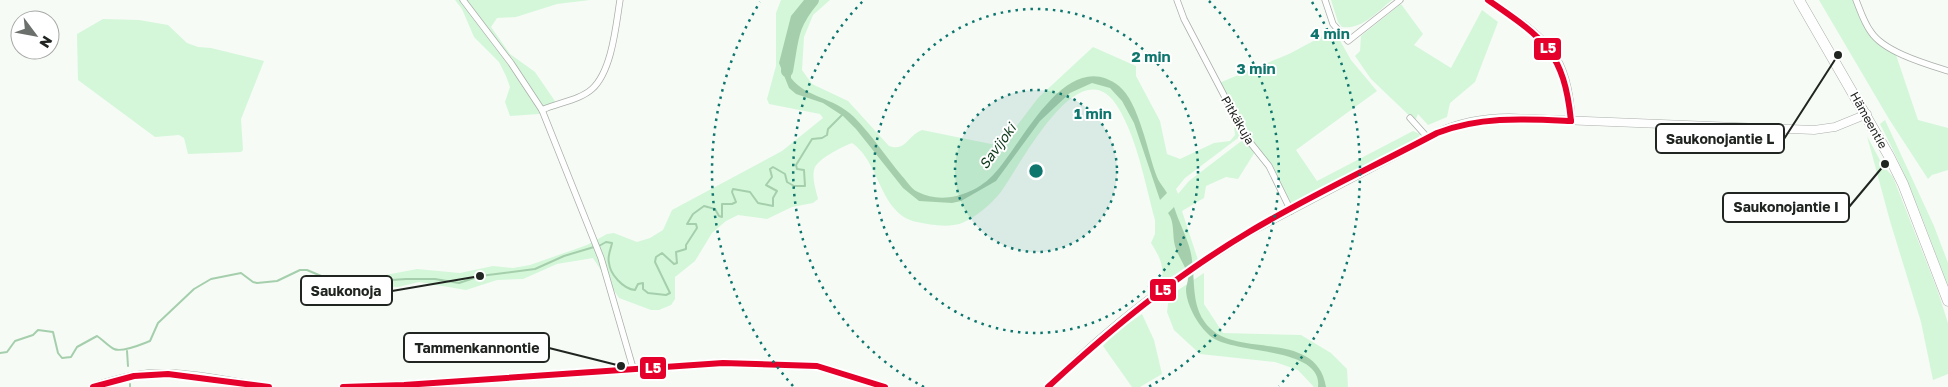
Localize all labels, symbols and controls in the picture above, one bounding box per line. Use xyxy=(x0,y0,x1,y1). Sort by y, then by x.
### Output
north arrow xyxy=(10,10,60,60)
text: 4 min xyxy=(1310,24,1350,42)
text: N xyxy=(36,33,56,51)
line badge: L5 xyxy=(1533,37,1562,61)
text: L5 xyxy=(1540,39,1557,56)
text: 2 min xyxy=(1131,47,1171,65)
text: 3 min xyxy=(1236,59,1276,77)
street label: Hämeentie xyxy=(1847,89,1891,151)
street label: Pitkäkuja xyxy=(1218,93,1258,147)
text: 1 min xyxy=(1074,104,1112,122)
water label: Savijoki xyxy=(975,118,1020,172)
callout: Saukonojantie L xyxy=(1656,124,1784,153)
text: Saukonojantie L xyxy=(1666,130,1774,147)
centre of rings xyxy=(1027,162,1045,180)
callout: Saukonojantie I xyxy=(1723,193,1849,222)
text: Saukonojantie I xyxy=(1733,198,1839,215)
callout: Saukonoja xyxy=(301,276,392,305)
line badge: L5 xyxy=(1149,278,1177,302)
text: L5 xyxy=(1155,281,1172,298)
text: Saukonoja xyxy=(311,282,381,299)
callout: Tammenkannontie xyxy=(404,333,549,362)
text: Tammenkannontie xyxy=(415,339,539,356)
line badge: L5 xyxy=(639,356,667,380)
text: L5 xyxy=(645,359,662,376)

